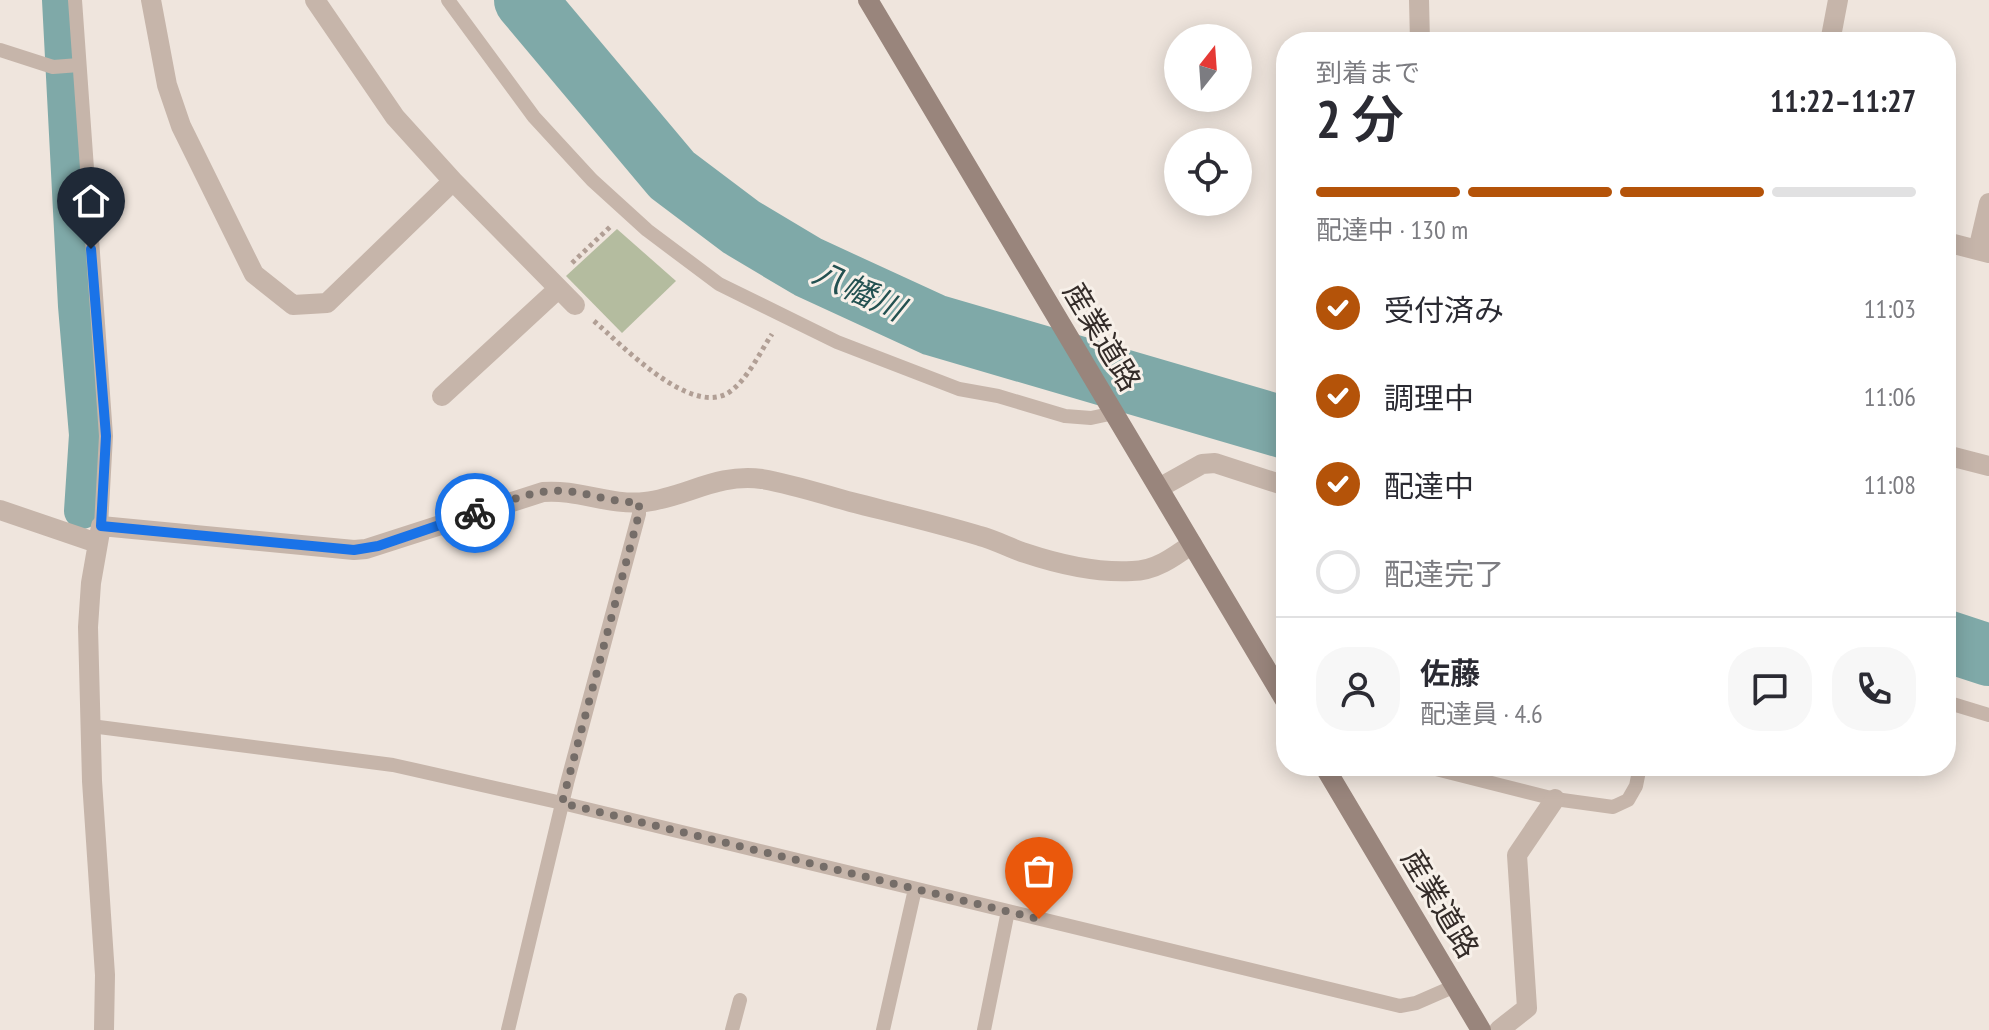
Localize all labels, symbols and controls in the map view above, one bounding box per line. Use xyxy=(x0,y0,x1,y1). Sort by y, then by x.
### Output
north arrow xyxy=(1164,24,1252,112)
map controls xyxy=(1164,24,1252,216)
text: 到着まで xyxy=(1316,56,1420,89)
text: 11:22–11:27 xyxy=(1770,81,1916,120)
text: 2 分 xyxy=(1316,85,1404,152)
button: locate xyxy=(1164,128,1252,216)
pin xyxy=(57,167,125,249)
icon: home xyxy=(69,179,113,223)
text: 配達中 · 130 m xyxy=(1316,213,1468,246)
water label: 八幡川 xyxy=(807,251,914,331)
street label: 産業道路 xyxy=(1055,275,1151,397)
icon: check xyxy=(1316,286,1360,330)
text: 受付済み xyxy=(1384,290,1504,329)
text: 11:03 xyxy=(1864,292,1916,325)
icon: check xyxy=(1316,374,1360,418)
text: 調理中 xyxy=(1384,378,1474,417)
text: 11:06 xyxy=(1864,380,1916,413)
icon: check xyxy=(1316,462,1360,506)
text: 配達中 xyxy=(1384,466,1474,505)
text: 11:08 xyxy=(1864,468,1916,501)
courier xyxy=(435,473,515,553)
icon: bike xyxy=(453,491,497,535)
text: 配達完了 xyxy=(1384,554,1504,593)
button: person xyxy=(1316,647,1400,731)
button: chat xyxy=(1728,647,1812,731)
button: phone xyxy=(1832,647,1916,731)
text: 佐藤 xyxy=(1420,653,1480,692)
text: 配達員 · 4.6 xyxy=(1420,697,1543,730)
pin xyxy=(1005,837,1073,919)
street label: 産業道路 xyxy=(1393,842,1489,964)
icon: bag xyxy=(1017,849,1061,893)

